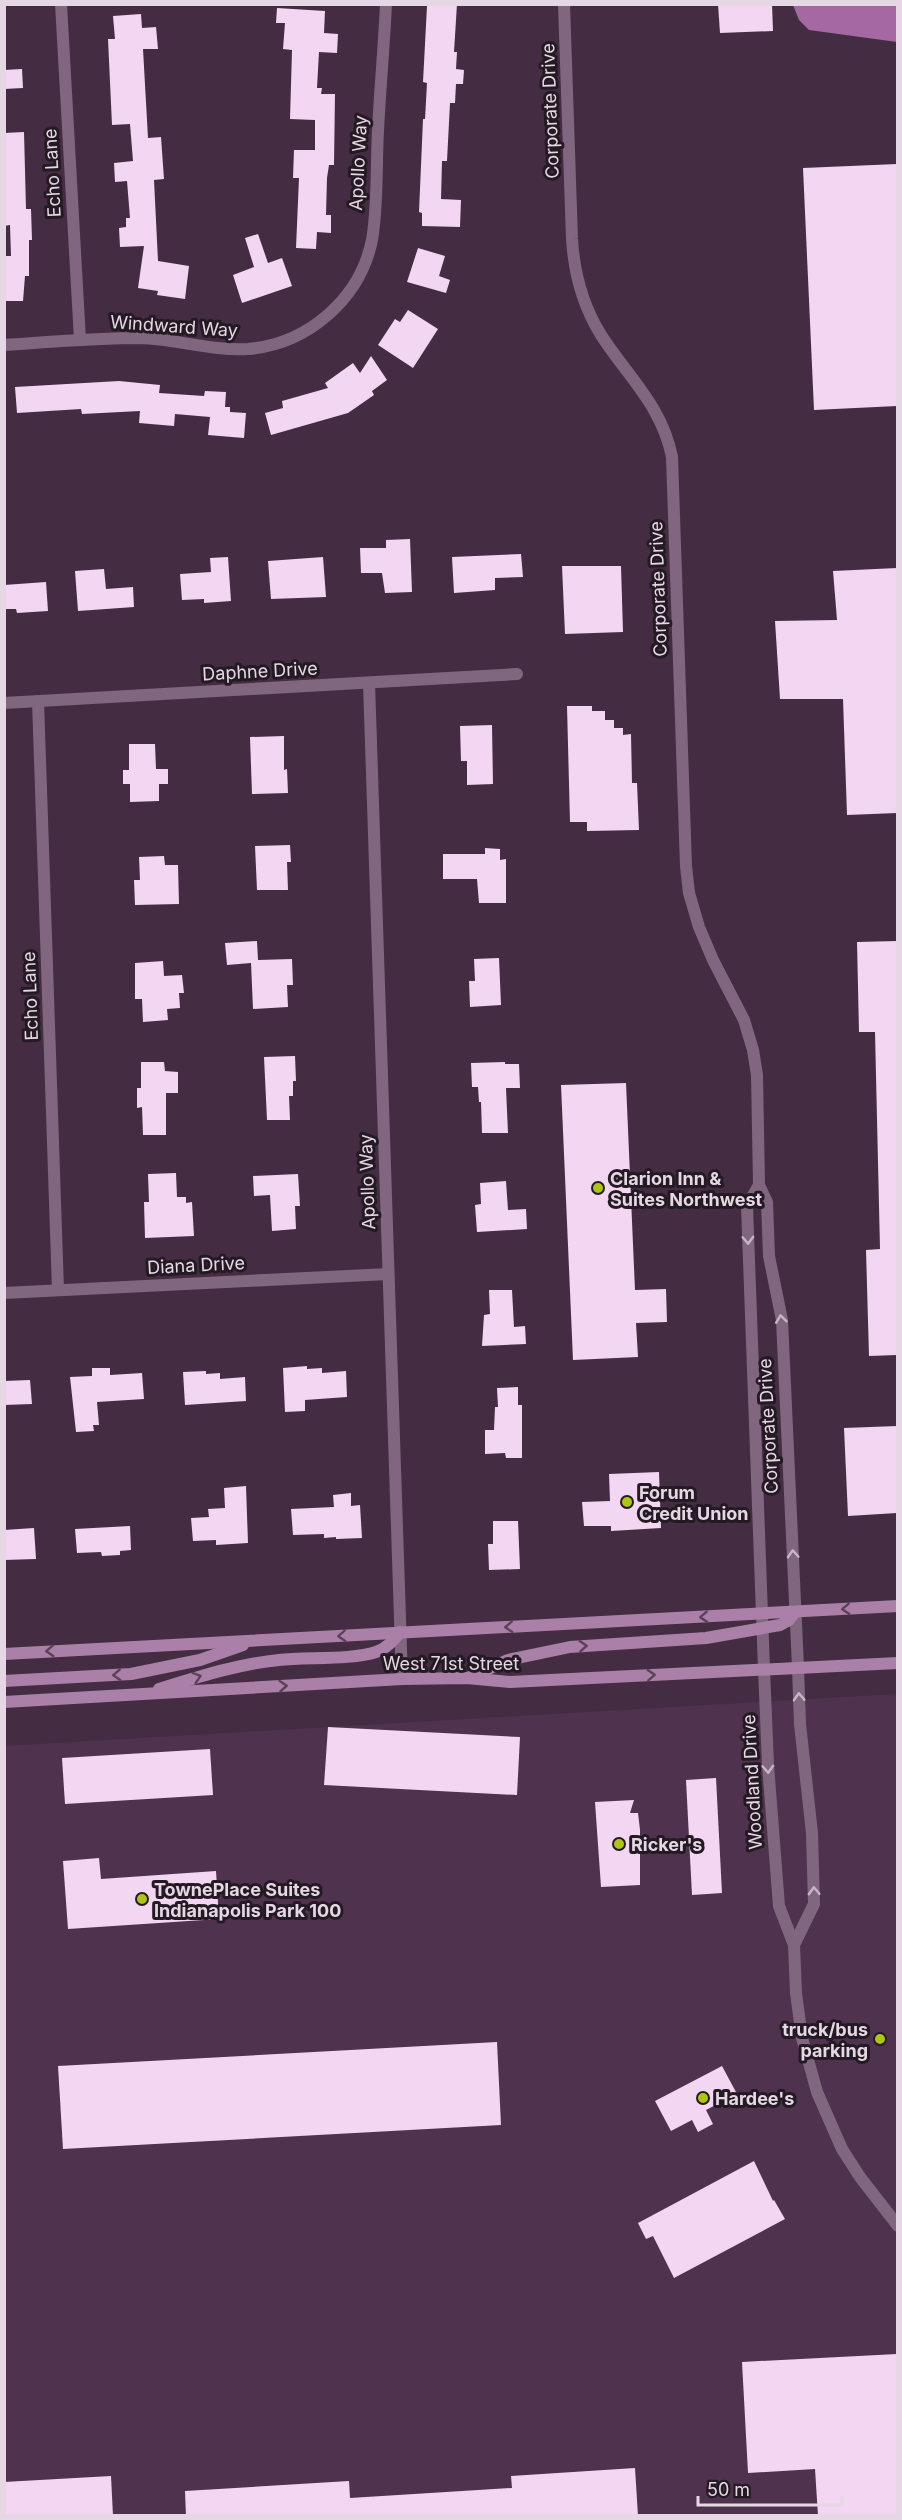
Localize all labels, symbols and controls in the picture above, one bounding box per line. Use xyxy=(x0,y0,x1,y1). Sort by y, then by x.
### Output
street label: Corporate Drive xyxy=(537,43,563,179)
street label: Apollo Way xyxy=(345,115,371,211)
street label: Echo Lane xyxy=(39,128,65,218)
street label: Windward Way xyxy=(109,311,239,341)
street label: Corporate Drive xyxy=(645,521,671,657)
street label: Daphne Drive xyxy=(202,657,318,685)
street label: Echo Lane xyxy=(18,951,42,1041)
street label: Apollo Way xyxy=(355,1134,379,1230)
place label: Clarion Inn & Suites Northwest xyxy=(610,1168,762,1210)
marker: Clarion Inn & Suites Northwest xyxy=(591,1181,605,1195)
one-way arrow xyxy=(741,1235,754,1244)
street label: Diana Drive xyxy=(147,1252,245,1278)
one-way arrow xyxy=(775,1314,787,1323)
street label: Corporate Drive xyxy=(754,1358,782,1494)
place label: Forum Credit Union xyxy=(639,1482,749,1524)
marker: Forum Credit Union xyxy=(620,1495,634,1509)
one-way arrow xyxy=(787,1549,800,1558)
one-way arrow xyxy=(842,1603,851,1616)
one-way arrow xyxy=(700,1611,709,1624)
one-way arrow xyxy=(505,1620,514,1633)
one-way arrow xyxy=(337,1629,346,1642)
one-way arrow xyxy=(579,1640,588,1653)
one-way arrow xyxy=(45,1645,54,1658)
street label: West 71st Street xyxy=(383,1653,519,1674)
one-way arrow xyxy=(113,1668,122,1681)
one-way arrow xyxy=(647,1668,656,1681)
one-way arrow xyxy=(191,1672,202,1684)
one-way arrow xyxy=(279,1680,288,1693)
one-way arrow xyxy=(793,1693,805,1702)
street label: Woodland Drive xyxy=(738,1714,766,1850)
one-way arrow xyxy=(762,1765,775,1774)
place label: Ricker's xyxy=(631,1834,702,1855)
marker: Ricker's xyxy=(612,1837,626,1851)
place label: TownePlace Suites Indianapolis Park 100 xyxy=(154,1879,341,1921)
one-way arrow xyxy=(808,1887,820,1896)
marker: TownePlace Suites Indianapolis Park 100 xyxy=(135,1892,149,1906)
place label: truck/bus parking xyxy=(782,2019,868,2061)
marker: truck/bus parking xyxy=(873,2032,887,2046)
place label: Hardee's xyxy=(715,2088,794,2109)
marker: Hardee's xyxy=(696,2091,710,2105)
scale bar xyxy=(698,2469,842,2507)
text: 50 m xyxy=(707,2479,750,2500)

